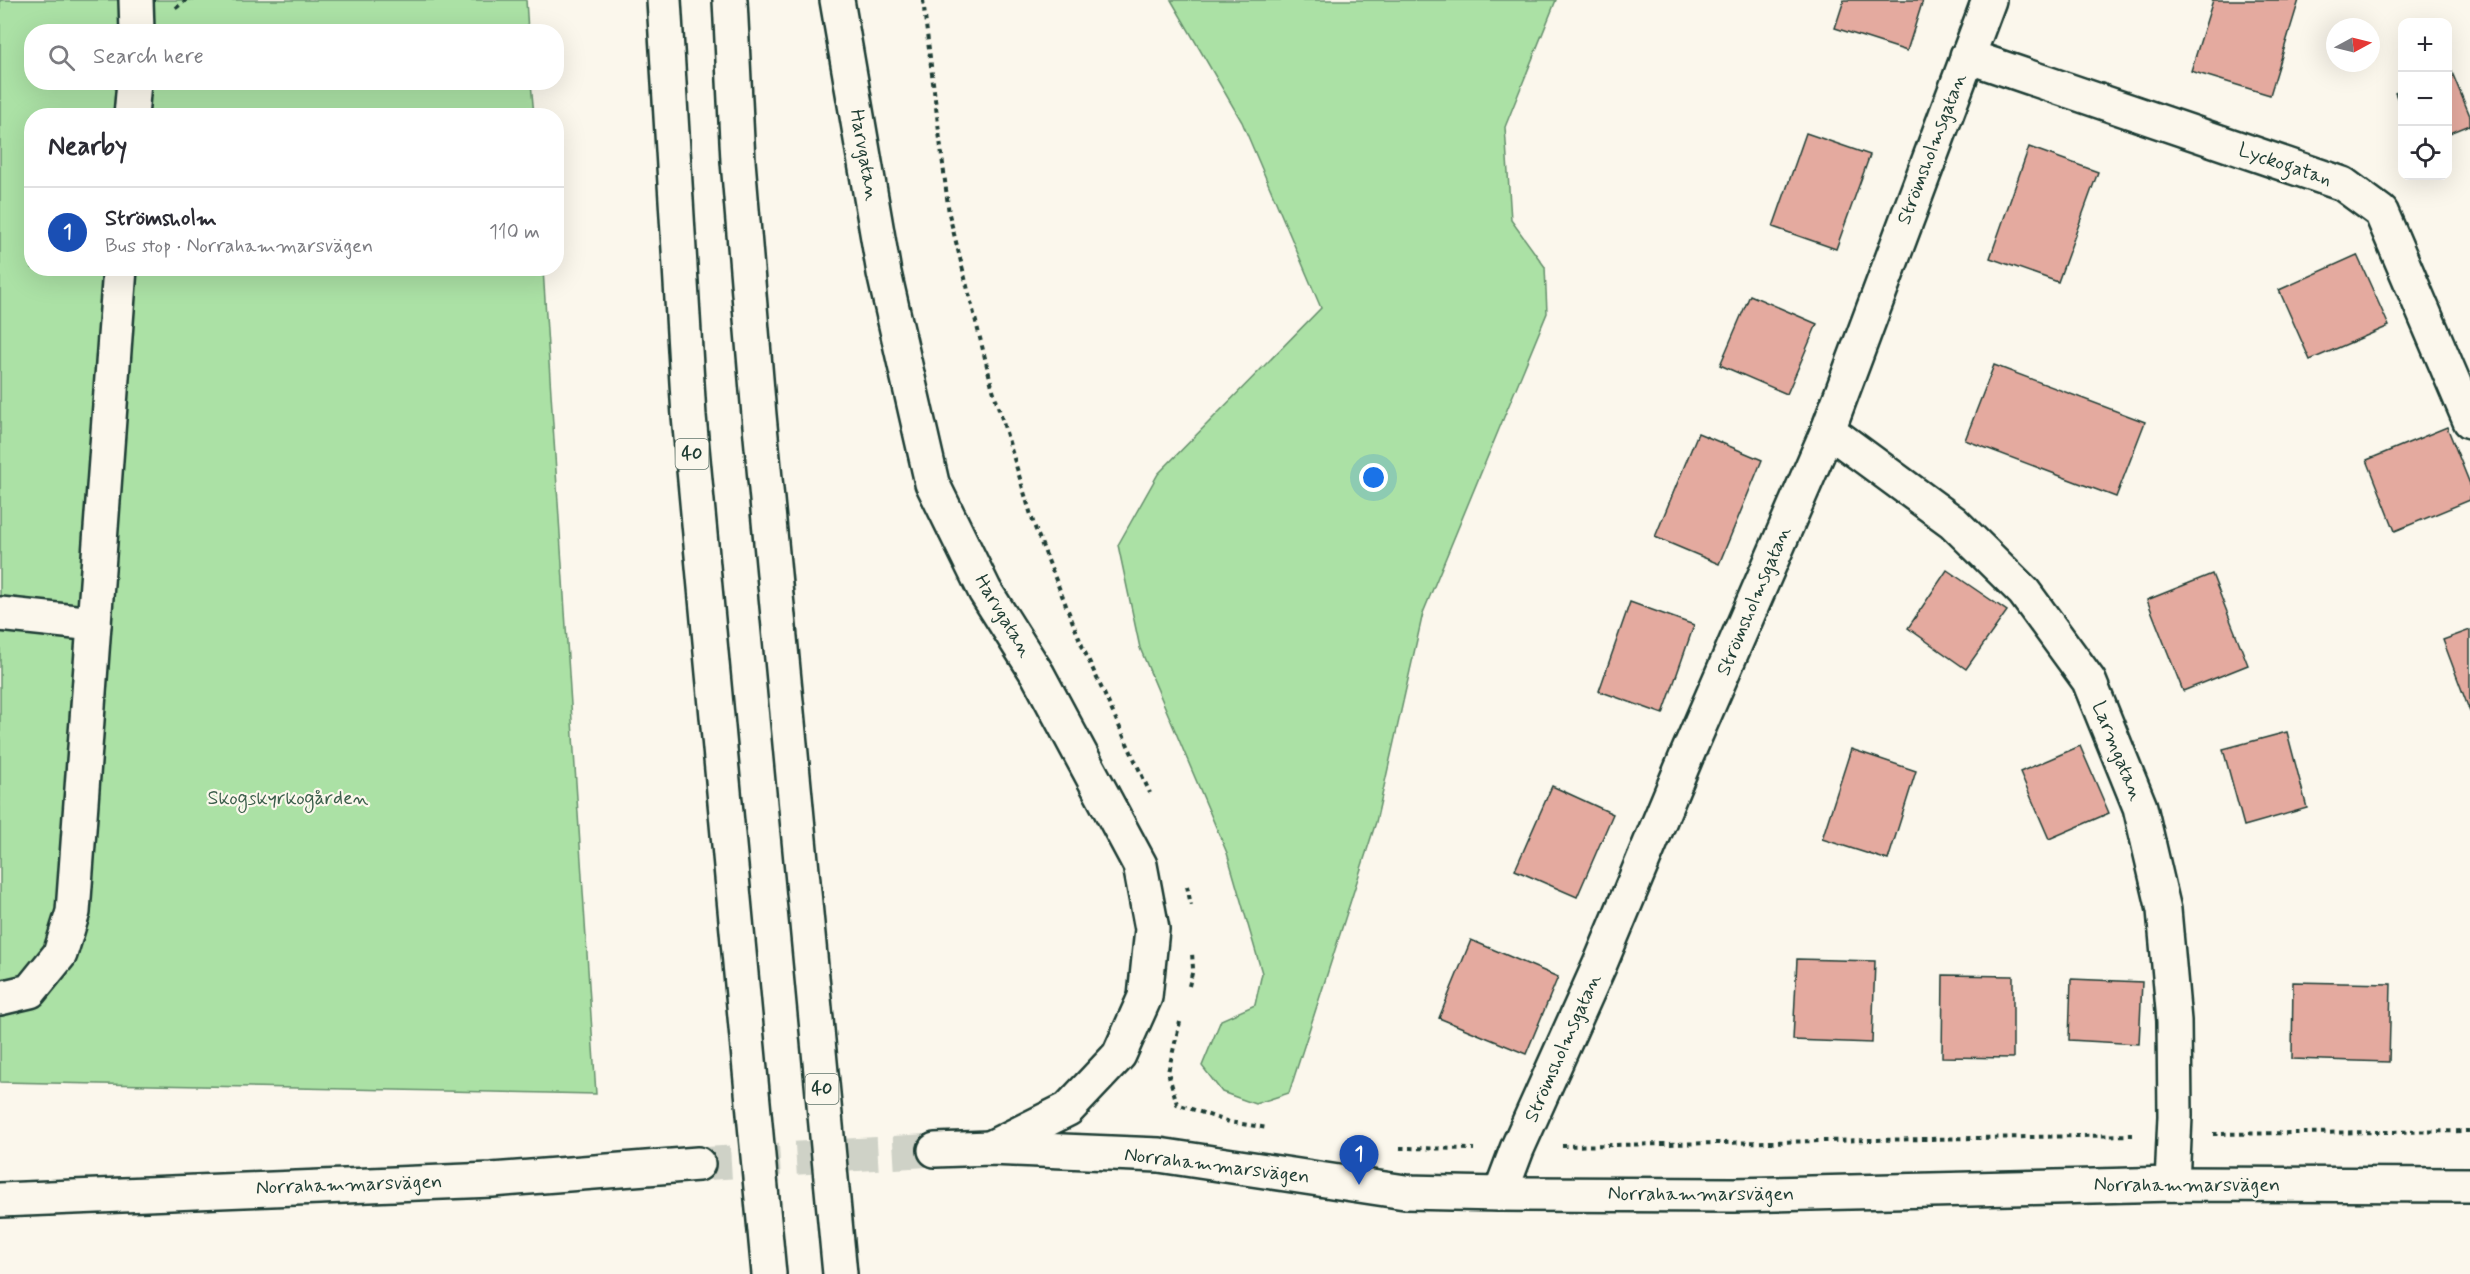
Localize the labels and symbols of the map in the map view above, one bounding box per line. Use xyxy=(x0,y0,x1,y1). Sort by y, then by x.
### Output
north arrow xyxy=(2326,18,2380,72)
street label: Strömsholmsgatan xyxy=(1891,69,1973,229)
street label: Harvgatan xyxy=(843,107,885,203)
street label: Lyckogatan xyxy=(2234,136,2335,195)
road number: 40 xyxy=(676,439,708,469)
your location xyxy=(1359,463,1388,492)
street label: Strömsholmsgatan xyxy=(1710,522,1798,680)
street label: Harvgatan xyxy=(968,569,1039,663)
street label: Larmgatan xyxy=(2085,697,2149,805)
park label: Skogskyrkogården xyxy=(208,785,369,813)
street label: Strömsholmsgatan xyxy=(1518,969,1608,1127)
road number: 40 xyxy=(806,1074,838,1104)
pin: 1 xyxy=(1340,1136,1378,1185)
street label: Norrahammarsvägen xyxy=(1123,1141,1311,1191)
street label: Norrahammarsvägen xyxy=(255,1168,443,1202)
street label: Norrahammarsvägen xyxy=(2094,1172,2280,1199)
street label: Norrahammarsvägen xyxy=(1608,1181,1794,1208)

